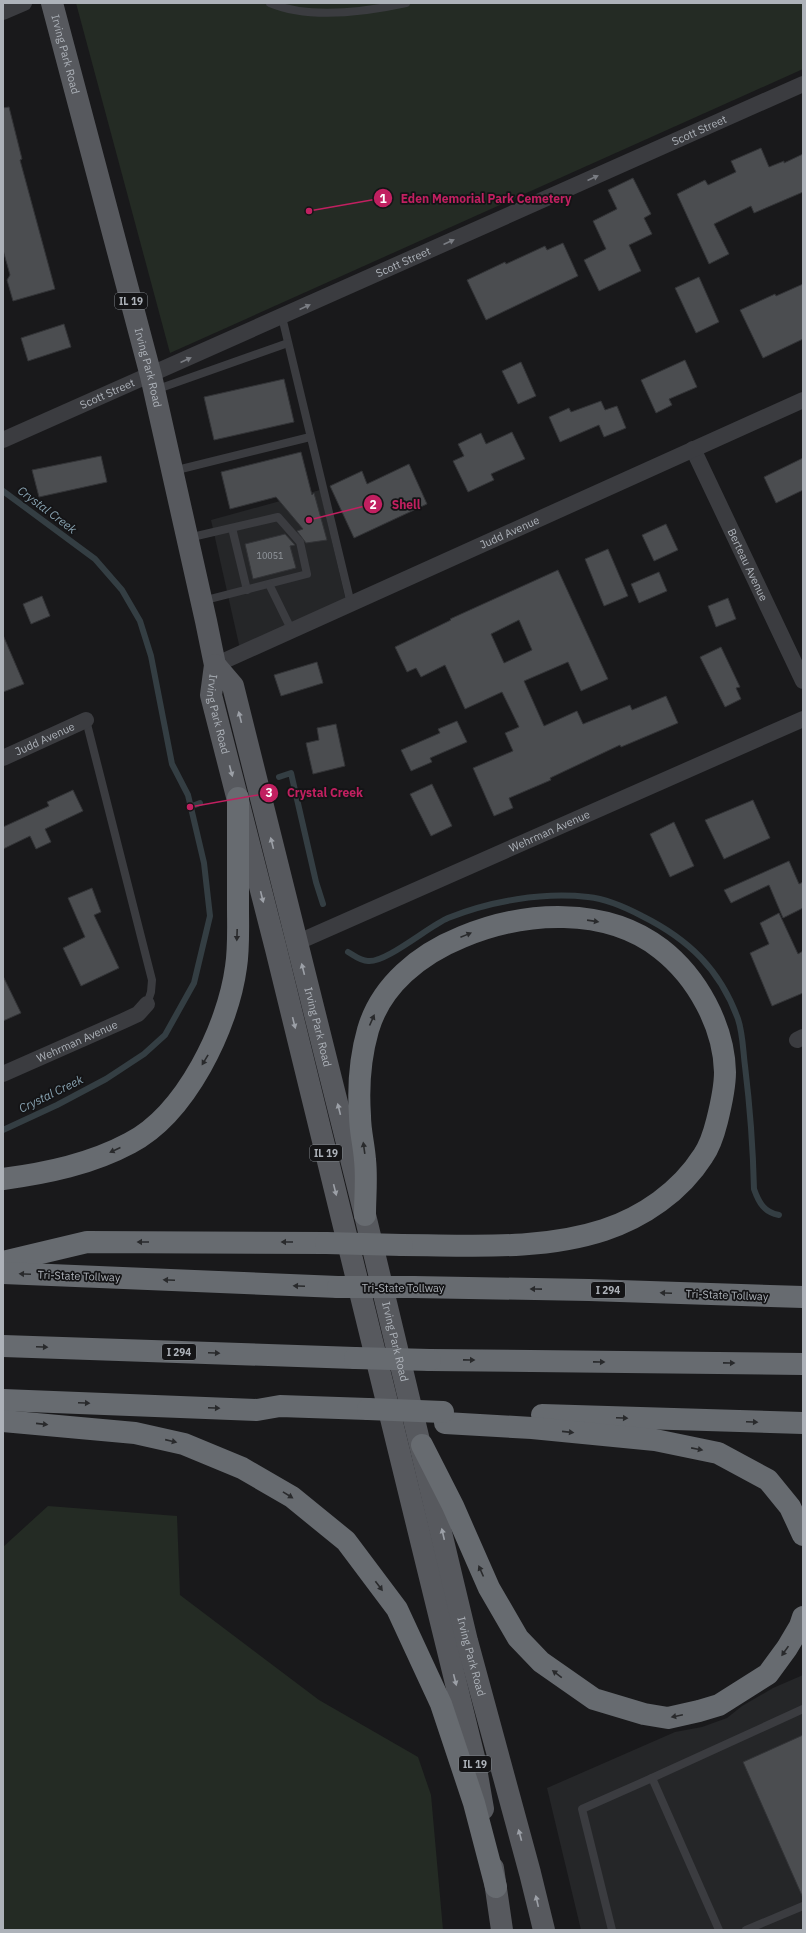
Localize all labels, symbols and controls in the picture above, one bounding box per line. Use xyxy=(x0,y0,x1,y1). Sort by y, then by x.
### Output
street label: Irving Park Road xyxy=(48,13,83,95)
street label: Scott Street xyxy=(670,112,729,148)
one-way arrow xyxy=(588,174,600,180)
callout: Eden Memorial Park Cemetery xyxy=(373,186,580,210)
text: 1 xyxy=(379,191,387,206)
text: Eden Memorial Park Cemetery xyxy=(401,191,572,206)
one-way arrow xyxy=(444,239,455,245)
street label: Scott Street xyxy=(374,244,433,280)
road number: IL 19 xyxy=(115,293,147,309)
one-way arrow xyxy=(299,304,311,310)
street label: Irving Park Road xyxy=(131,326,165,409)
one-way arrow xyxy=(181,357,192,363)
street label: Scott Street xyxy=(78,375,137,412)
water label: Crystal Creek xyxy=(15,483,80,537)
callout: Shell xyxy=(363,492,428,516)
text: 2 xyxy=(369,497,377,512)
text: Shell xyxy=(392,497,421,512)
street label: Judd Avenue xyxy=(477,513,542,552)
street label: Berteau Avenue xyxy=(725,526,771,603)
house number: 10051 xyxy=(256,550,284,561)
street label: Irving Park Road xyxy=(204,673,233,755)
one-way arrow xyxy=(237,711,243,723)
street label: Judd Avenue xyxy=(13,719,77,759)
one-way arrow xyxy=(228,765,234,777)
callout: Crystal Creek xyxy=(259,781,371,805)
text: 3 xyxy=(265,785,273,800)
text: Crystal Creek xyxy=(287,785,363,800)
street label: Wehrman Avenue xyxy=(507,807,592,855)
one-way arrow xyxy=(268,837,274,850)
one-way arrow xyxy=(260,891,266,903)
one-way arrow xyxy=(587,918,599,924)
one-way arrow xyxy=(234,929,241,941)
one-way arrow xyxy=(460,932,472,938)
one-way arrow xyxy=(300,963,306,975)
street label: Irving Park Road xyxy=(301,986,335,1068)
one-way arrow xyxy=(369,1014,375,1025)
street label: Wehrman Avenue xyxy=(34,1017,120,1065)
one-way arrow xyxy=(291,1017,297,1029)
one-way arrow xyxy=(201,1054,208,1066)
water label: Crystal Creek xyxy=(16,1071,86,1116)
one-way arrow xyxy=(335,1103,341,1115)
one-way arrow xyxy=(361,1142,367,1154)
road number: IL 19 xyxy=(310,1145,342,1161)
one-way arrow xyxy=(110,1147,121,1153)
one-way arrow xyxy=(332,1184,338,1196)
one-way arrow xyxy=(136,1239,149,1245)
one-way arrow xyxy=(280,1239,293,1245)
street label: Tri-State Tollway xyxy=(37,1268,121,1284)
one-way arrow xyxy=(18,1271,31,1277)
one-way arrow xyxy=(162,1277,175,1283)
street label: Tri-State Tollway xyxy=(362,1281,445,1295)
one-way arrow xyxy=(293,1282,305,1289)
road number: I 294 xyxy=(591,1282,625,1298)
one-way arrow xyxy=(529,1286,542,1292)
street label: Tri-State Tollway xyxy=(685,1287,769,1303)
one-way arrow xyxy=(660,1289,672,1296)
street label: Irving Park Road xyxy=(379,1300,412,1383)
one-way arrow xyxy=(36,1344,49,1350)
road number: I 294 xyxy=(162,1344,196,1360)
one-way arrow xyxy=(208,1350,221,1356)
one-way arrow xyxy=(463,1357,476,1363)
one-way arrow xyxy=(593,1359,606,1365)
one-way arrow xyxy=(723,1360,736,1366)
one-way arrow xyxy=(78,1400,91,1406)
one-way arrow xyxy=(208,1405,221,1411)
one-way arrow xyxy=(616,1415,629,1421)
one-way arrow xyxy=(746,1419,759,1425)
one-way arrow xyxy=(36,1421,48,1427)
one-way arrow xyxy=(562,1428,574,1435)
one-way arrow xyxy=(164,1439,177,1445)
one-way arrow xyxy=(691,1446,703,1452)
one-way arrow xyxy=(282,1491,294,1498)
one-way arrow xyxy=(439,1528,445,1541)
one-way arrow xyxy=(478,1565,484,1576)
one-way arrow xyxy=(375,1580,384,1591)
street label: Irving Park Road xyxy=(454,1615,489,1698)
one-way arrow xyxy=(781,1646,789,1656)
one-way arrow xyxy=(552,1670,563,1678)
one-way arrow xyxy=(452,1674,458,1686)
one-way arrow xyxy=(671,1714,683,1720)
road number: IL 19 xyxy=(459,1756,491,1772)
one-way arrow xyxy=(517,1829,523,1841)
one-way arrow xyxy=(533,1895,539,1908)

